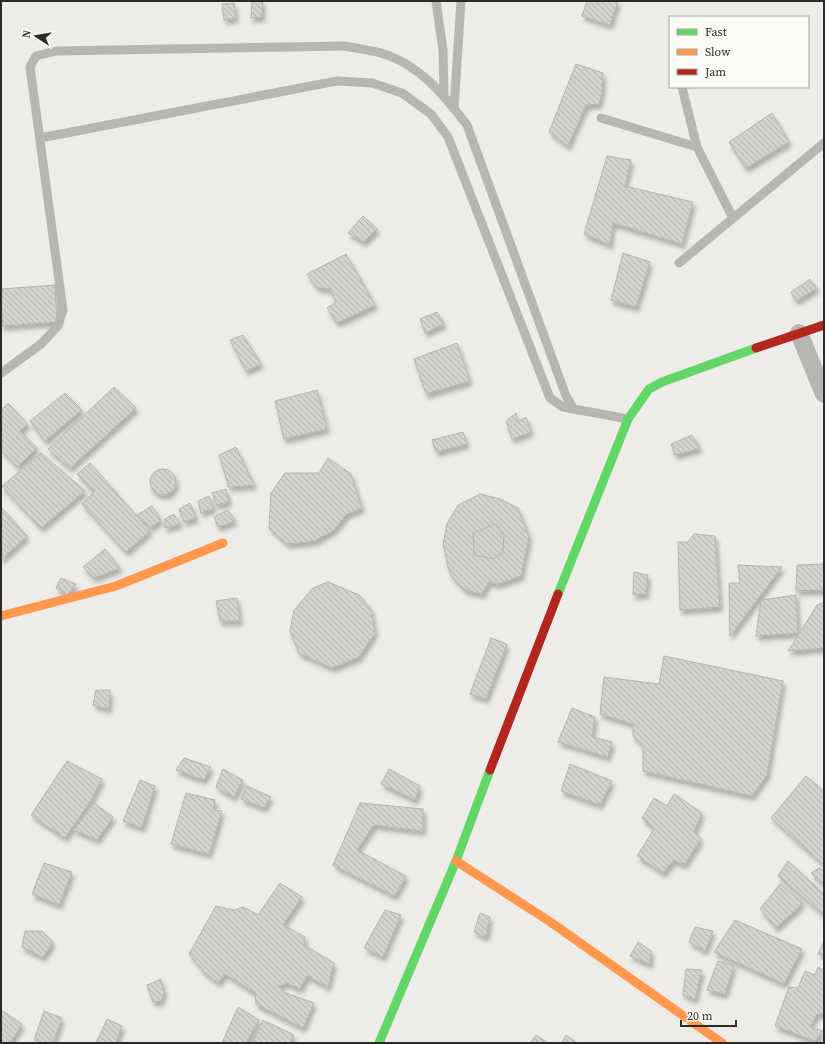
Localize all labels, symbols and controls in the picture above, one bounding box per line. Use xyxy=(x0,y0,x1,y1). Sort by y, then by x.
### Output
north arrow xyxy=(16,16,56,56)
legend xyxy=(669,16,809,88)
text: Fast xyxy=(705,24,727,40)
text: N xyxy=(19,29,35,40)
text: Slow xyxy=(705,44,731,60)
text: Jam xyxy=(704,64,726,80)
scale bar xyxy=(681,1002,736,1028)
text: 20 m xyxy=(687,1008,713,1024)

